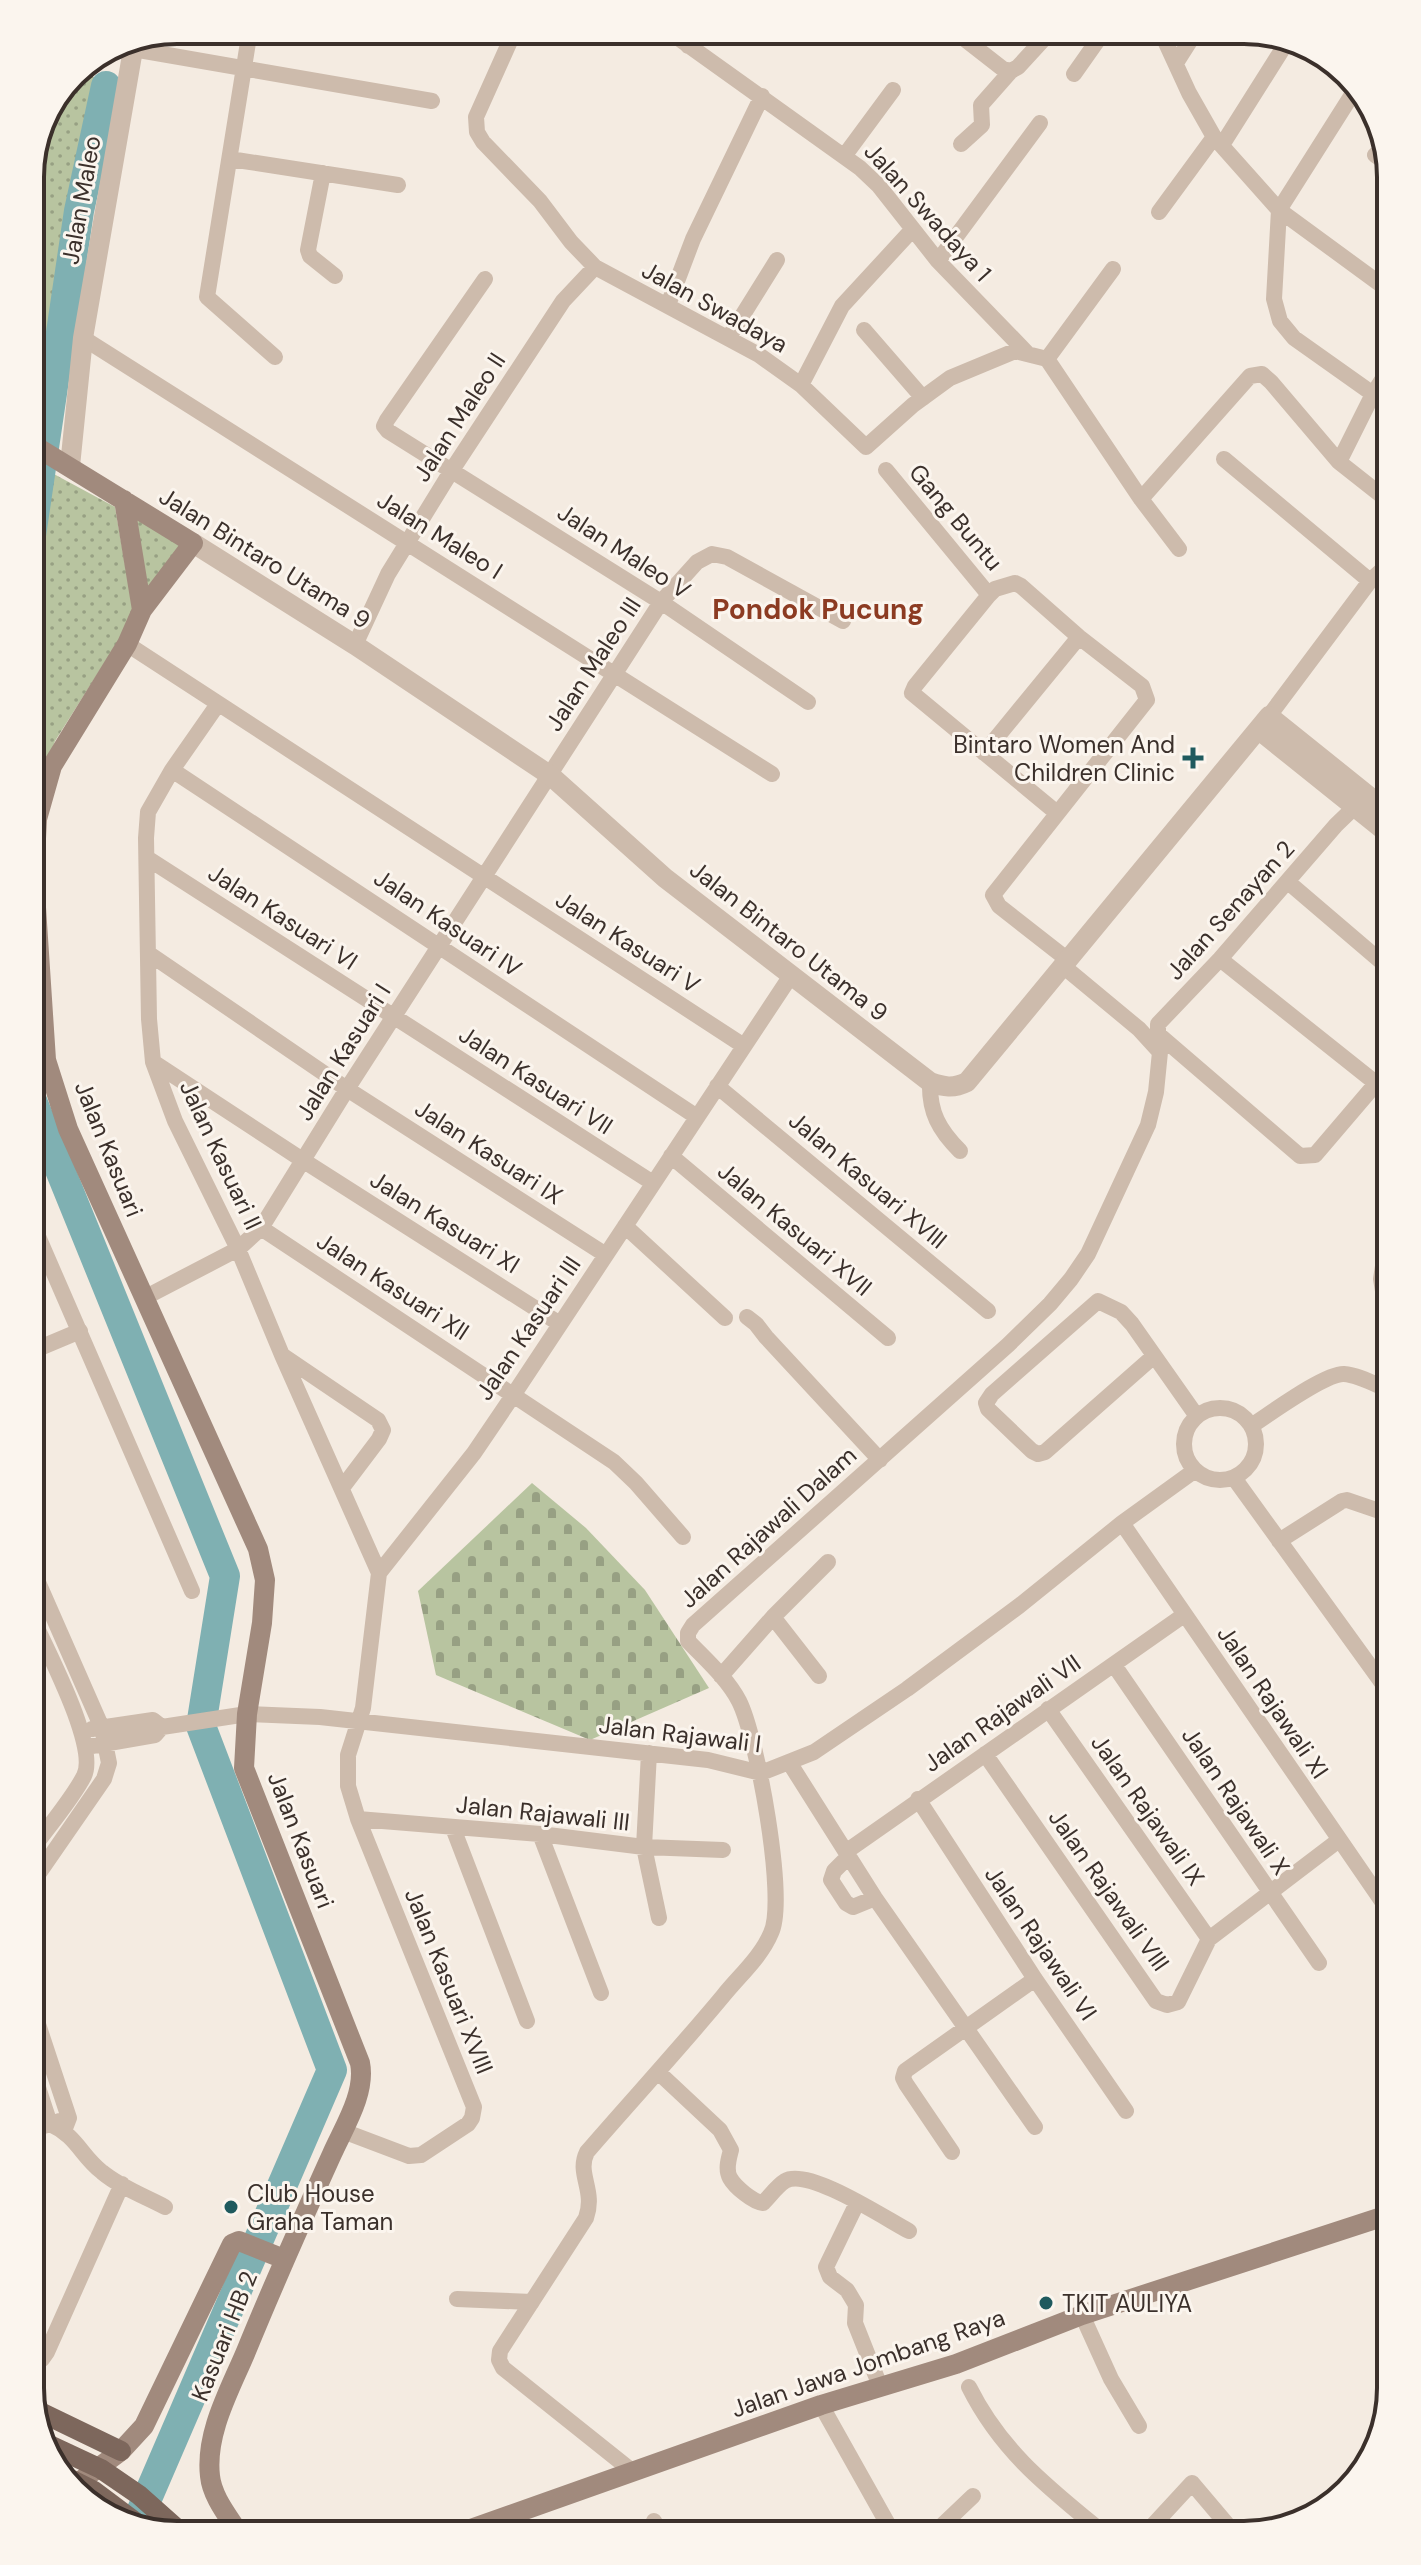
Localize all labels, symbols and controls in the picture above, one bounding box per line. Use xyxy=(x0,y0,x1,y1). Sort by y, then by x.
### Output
street label: Jalan Maleo xyxy=(54,133,108,267)
street label: Jalan Swadaya 1 xyxy=(858,136,998,288)
street label: Jalan Swadaya xyxy=(637,254,793,360)
street label: Jalan Maleo II xyxy=(406,347,512,487)
street label: Gang Buntu xyxy=(902,457,1010,577)
street label: Jalan Bintaro Utama 9 xyxy=(154,480,376,636)
street label: Jalan Maleo I xyxy=(372,484,508,586)
street label: Jalan Maleo V xyxy=(552,496,696,606)
street label: Jalan Maleo III xyxy=(538,591,648,737)
district label: Pondok Pucung xyxy=(712,591,924,628)
place label: Bintaro Women And Children Clinic xyxy=(953,729,1175,788)
marker: Bintaro Women And Children Clinic xyxy=(1182,747,1204,769)
street label: Jalan Senayan 2 xyxy=(1159,834,1301,986)
street label: Jalan Bintaro Utama 9 xyxy=(684,854,894,1028)
street label: Jalan Kasuari VI xyxy=(203,857,363,977)
street label: Jalan Kasuari IV xyxy=(368,862,528,984)
street label: Jalan Kasuari V xyxy=(550,884,706,1000)
street label: Jalan Kasuari I xyxy=(289,978,397,1126)
street label: Jalan Kasuari VII xyxy=(453,1019,619,1141)
street label: Jalan Kasuari II xyxy=(173,1075,269,1235)
street label: Jalan Kasuari xyxy=(68,1077,150,1221)
street label: Jalan Kasuari IX xyxy=(409,1093,569,1211)
street label: Jalan Kasuari XVIII xyxy=(783,1106,953,1254)
street label: Jalan Kasuari XVII xyxy=(712,1156,878,1302)
street label: Jalan Kasuari XI xyxy=(365,1164,525,1280)
street label: Jalan Kasuari XII xyxy=(311,1225,475,1347)
street label: Jalan Kasuari III xyxy=(468,1250,588,1406)
street label: Jalan Rajawali Dalam xyxy=(673,1440,863,1614)
street label: Jalan Rajawali XI xyxy=(1210,1620,1336,1784)
street label: Jalan Rajawali VII xyxy=(917,1647,1087,1779)
street label: Jalan Rajawali I xyxy=(597,1709,763,1759)
street label: Jalan Rajawali X xyxy=(1175,1721,1297,1881)
street label: Jalan Rajawali IX xyxy=(1084,1728,1212,1892)
street label: Jalan Kasuari xyxy=(261,1767,341,1913)
street label: Jalan Rajawali III xyxy=(455,1788,631,1838)
street label: Jalan Rajawali VIII xyxy=(1042,1803,1176,1977)
street label: Jalan Rajawali VI xyxy=(978,1860,1104,2026)
street label: Jalan Kasuari XVIII xyxy=(398,1884,500,2078)
place label: Club House Graha Taman xyxy=(247,2178,393,2237)
marker: Club House Graha Taman xyxy=(222,2198,240,2216)
street label: Kasuari HB 2 xyxy=(184,2266,264,2406)
place label: TKIT AULIYA xyxy=(1062,2288,1192,2319)
marker: TKIT AULIYA xyxy=(1037,2294,1055,2312)
street label: Jalan Jawa Jombang Raya xyxy=(727,2302,1009,2424)

